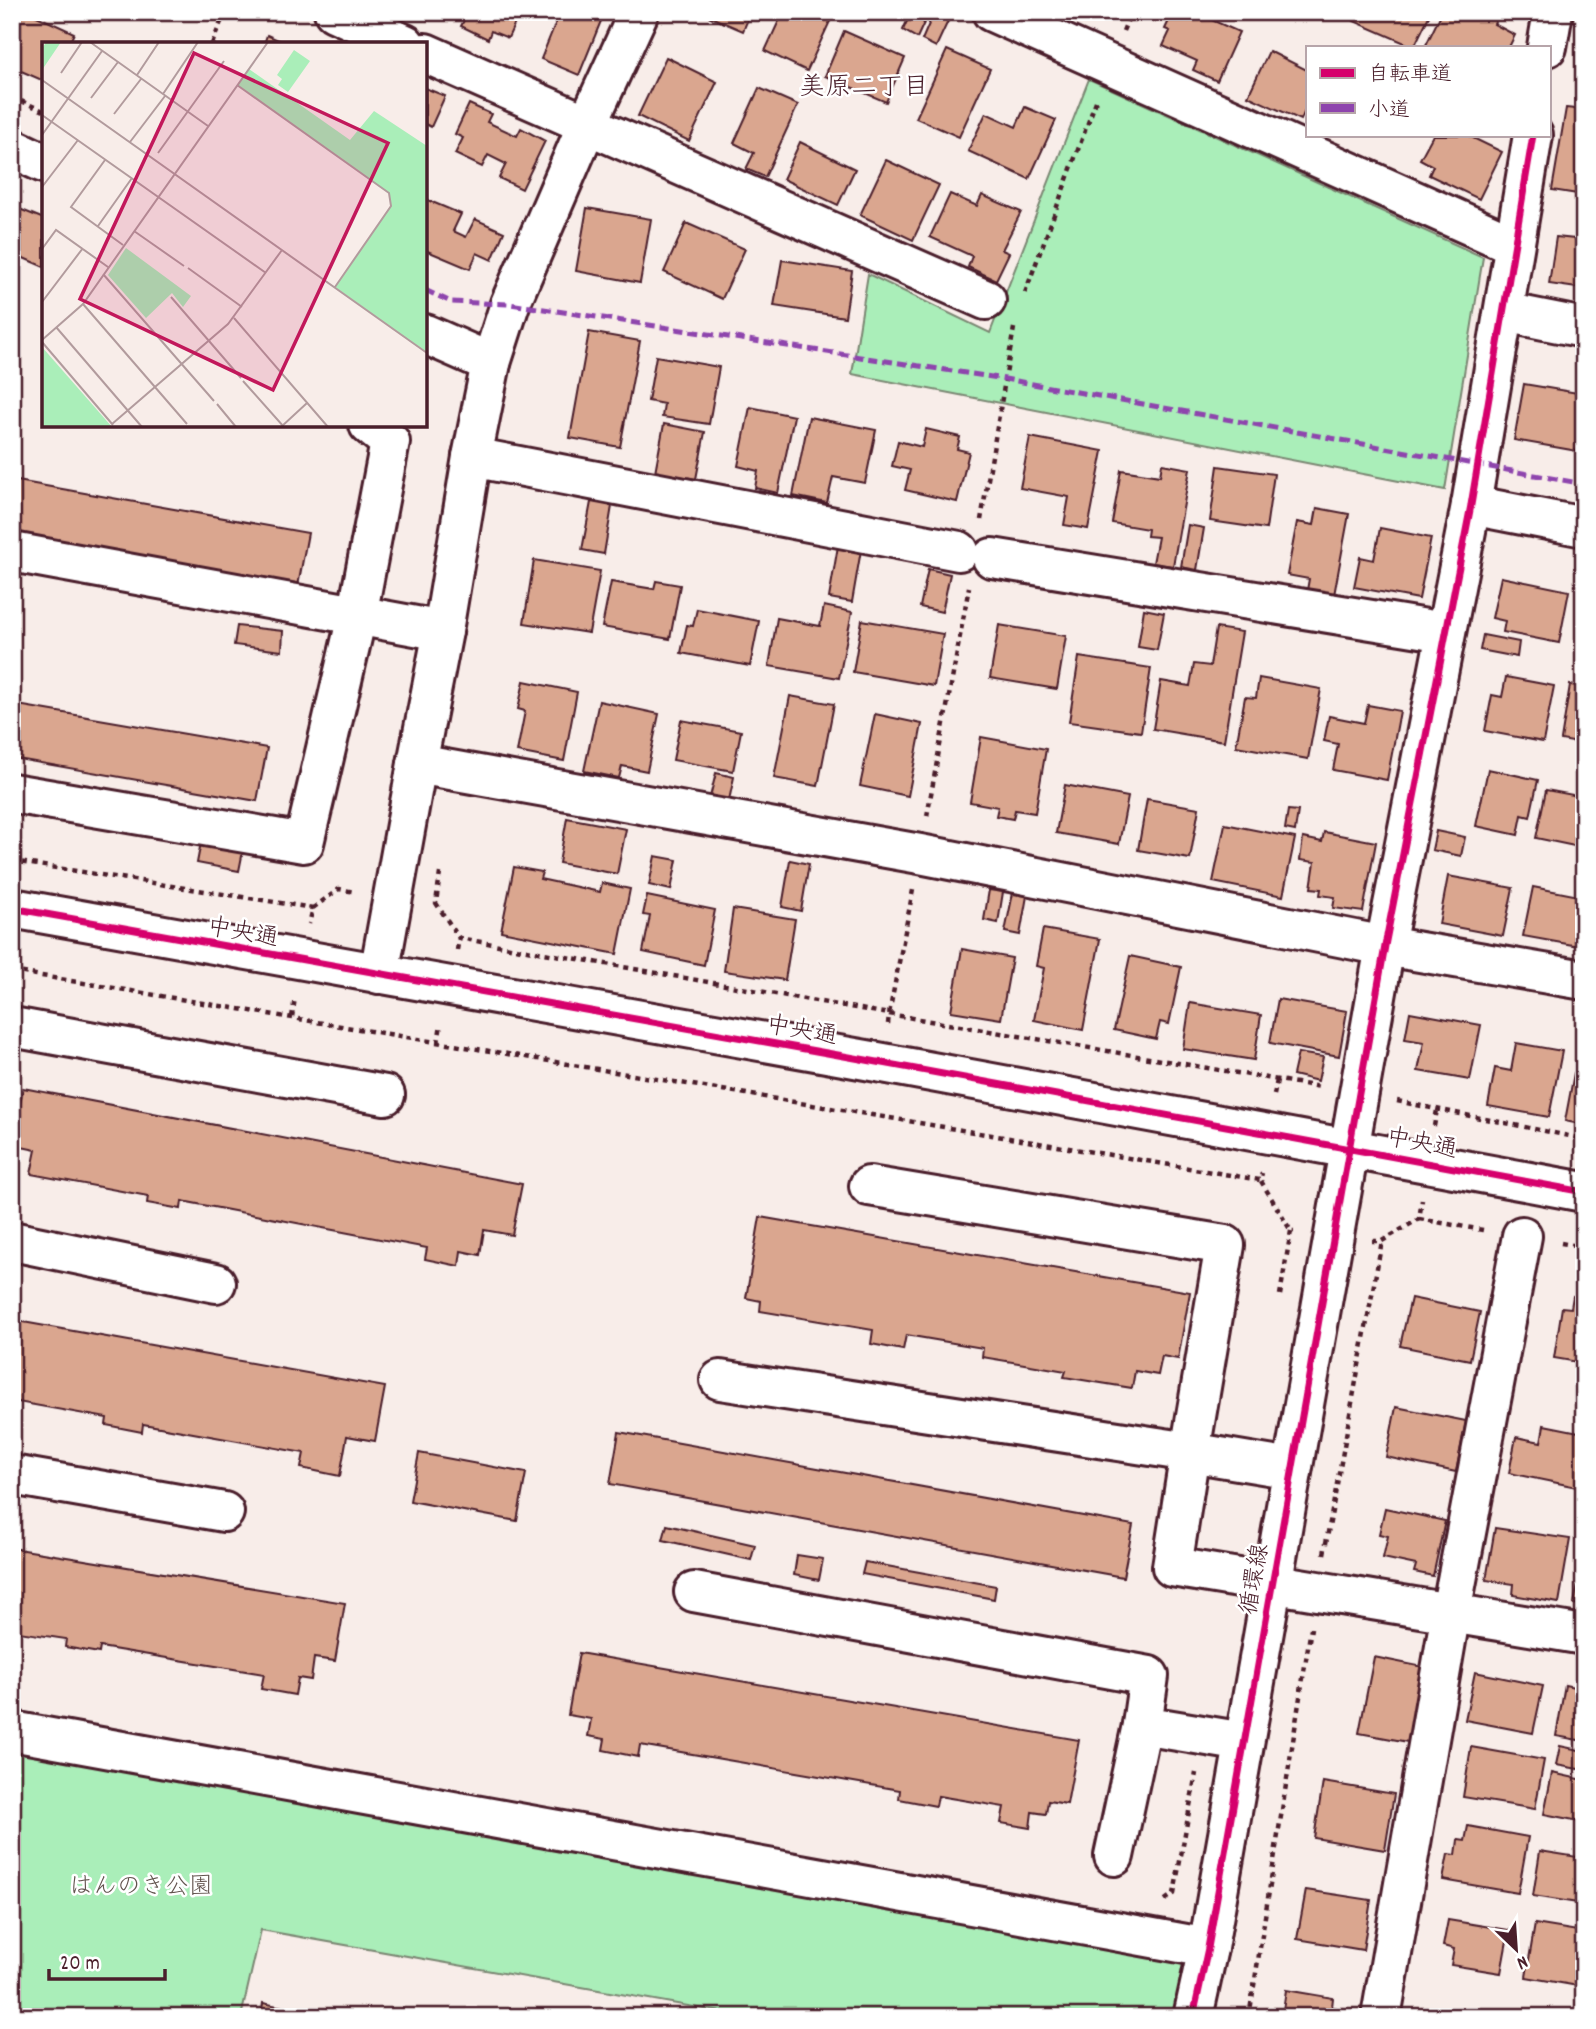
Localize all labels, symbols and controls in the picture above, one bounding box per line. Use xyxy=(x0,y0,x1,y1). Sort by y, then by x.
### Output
inset map xyxy=(42,42,427,427)
legend xyxy=(1306,46,1550,136)
text: 自転車道 xyxy=(1368,61,1452,91)
district label: 美原二丁目 xyxy=(799,70,929,107)
text: 小道 xyxy=(1368,97,1410,127)
street label: 中央通 xyxy=(204,911,281,957)
street label: 中央通 xyxy=(763,1009,840,1055)
street label: 中央通 xyxy=(1383,1121,1460,1169)
street label: 循環線 xyxy=(1233,1541,1279,1618)
park label: はんのき公園 xyxy=(69,1871,213,1905)
north arrow xyxy=(1480,1913,1550,1983)
scale bar xyxy=(49,1938,164,1982)
text: N xyxy=(1512,1947,1532,1975)
text: 20 m xyxy=(60,1950,100,1980)

